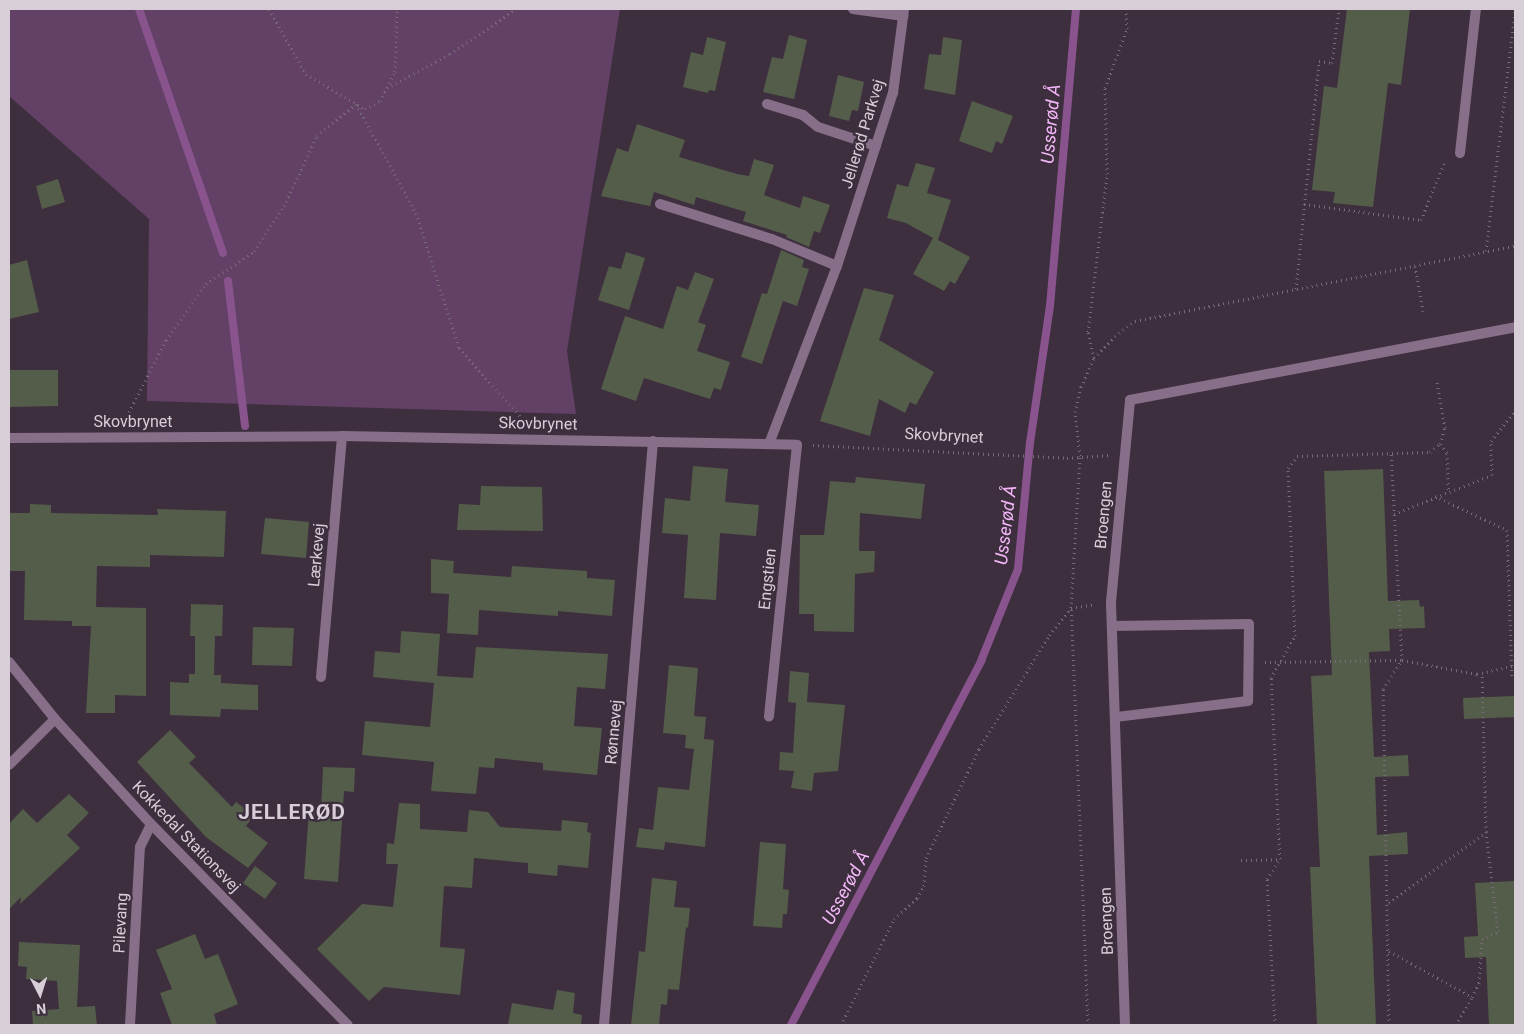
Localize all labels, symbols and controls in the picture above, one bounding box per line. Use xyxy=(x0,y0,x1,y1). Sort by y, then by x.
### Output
street label: Jellerød Parkvej xyxy=(837,77,889,191)
water label: Usserød Å xyxy=(1037,83,1065,165)
street label: Skovbrynet xyxy=(93,412,173,432)
street label: Skovbrynet xyxy=(498,414,578,434)
street label: Skovbrynet xyxy=(904,424,984,448)
street label: Broengen xyxy=(1091,480,1117,550)
water label: Usserød Å xyxy=(990,484,1022,566)
street label: Lærkevej xyxy=(305,522,329,588)
street label: Engstien xyxy=(755,547,781,611)
street label: Rønnevej xyxy=(602,699,626,765)
street label: Kokkedal Stationsvej xyxy=(128,777,244,897)
district label: JELLERØD xyxy=(237,799,347,825)
water label: Usserød Å xyxy=(818,848,874,928)
street label: Broengen xyxy=(1096,887,1118,955)
street label: Pilevang xyxy=(110,892,132,954)
north arrow xyxy=(15,969,65,1019)
text: N xyxy=(36,1001,47,1017)

